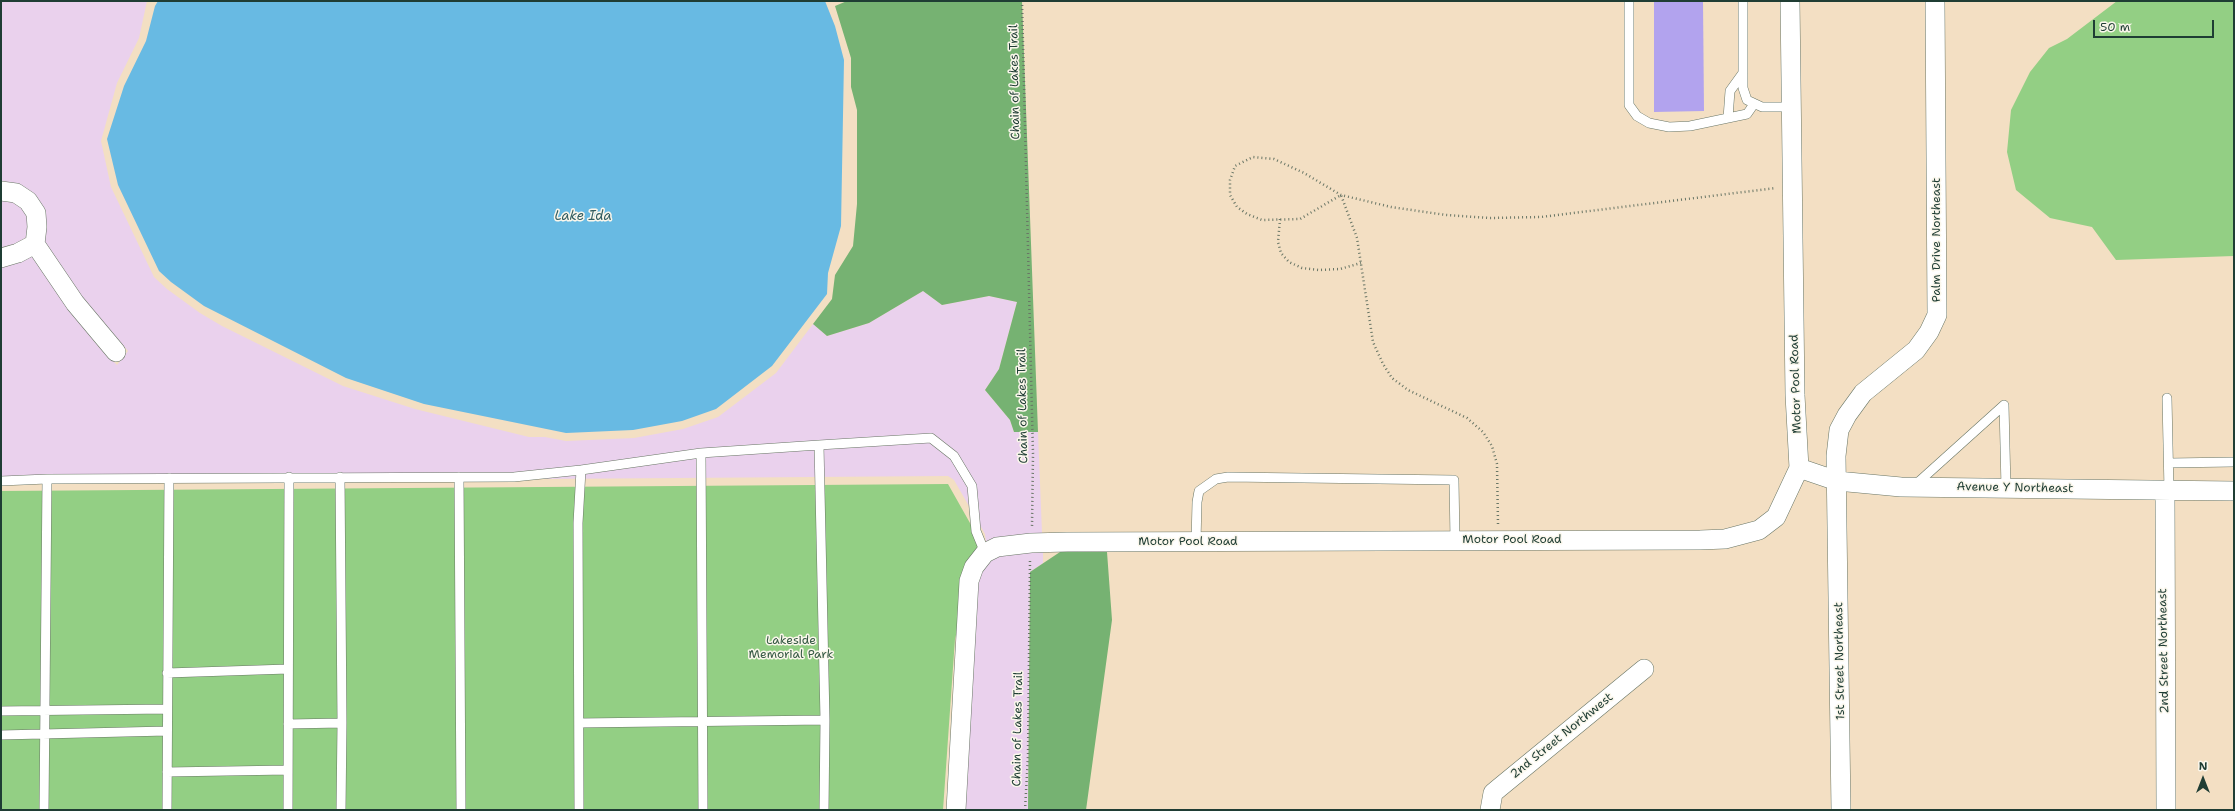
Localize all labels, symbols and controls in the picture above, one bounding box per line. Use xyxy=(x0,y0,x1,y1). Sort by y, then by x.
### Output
scale bar xyxy=(2095,12,2216,38)
text: 50 m xyxy=(2100,19,2130,35)
street label: Chain of Lakes Trail xyxy=(1007,24,1023,140)
street label: Palm Drive Northeast xyxy=(1930,178,1944,302)
water label: Lake Ida xyxy=(554,209,612,225)
street label: Motor Pool Road xyxy=(1787,334,1805,434)
street label: Chain of Lakes Trail xyxy=(1015,348,1031,464)
street label: Avenue Y Northeast xyxy=(1957,480,2073,496)
street label: Motor Pool Road xyxy=(1462,533,1562,547)
street label: Motor Pool Road xyxy=(1138,535,1238,549)
street label: 2nd Street Northeast xyxy=(2156,588,2172,714)
street label: 1st Street Northeast xyxy=(1832,602,1848,720)
park label: Lakeside Memorial Park xyxy=(749,634,833,662)
street label: Chain of Lakes Trail xyxy=(1010,671,1026,787)
street label: 2nd Street Northwest xyxy=(1508,690,1616,782)
north arrow xyxy=(2183,759,2223,799)
text: N xyxy=(2199,759,2207,774)

